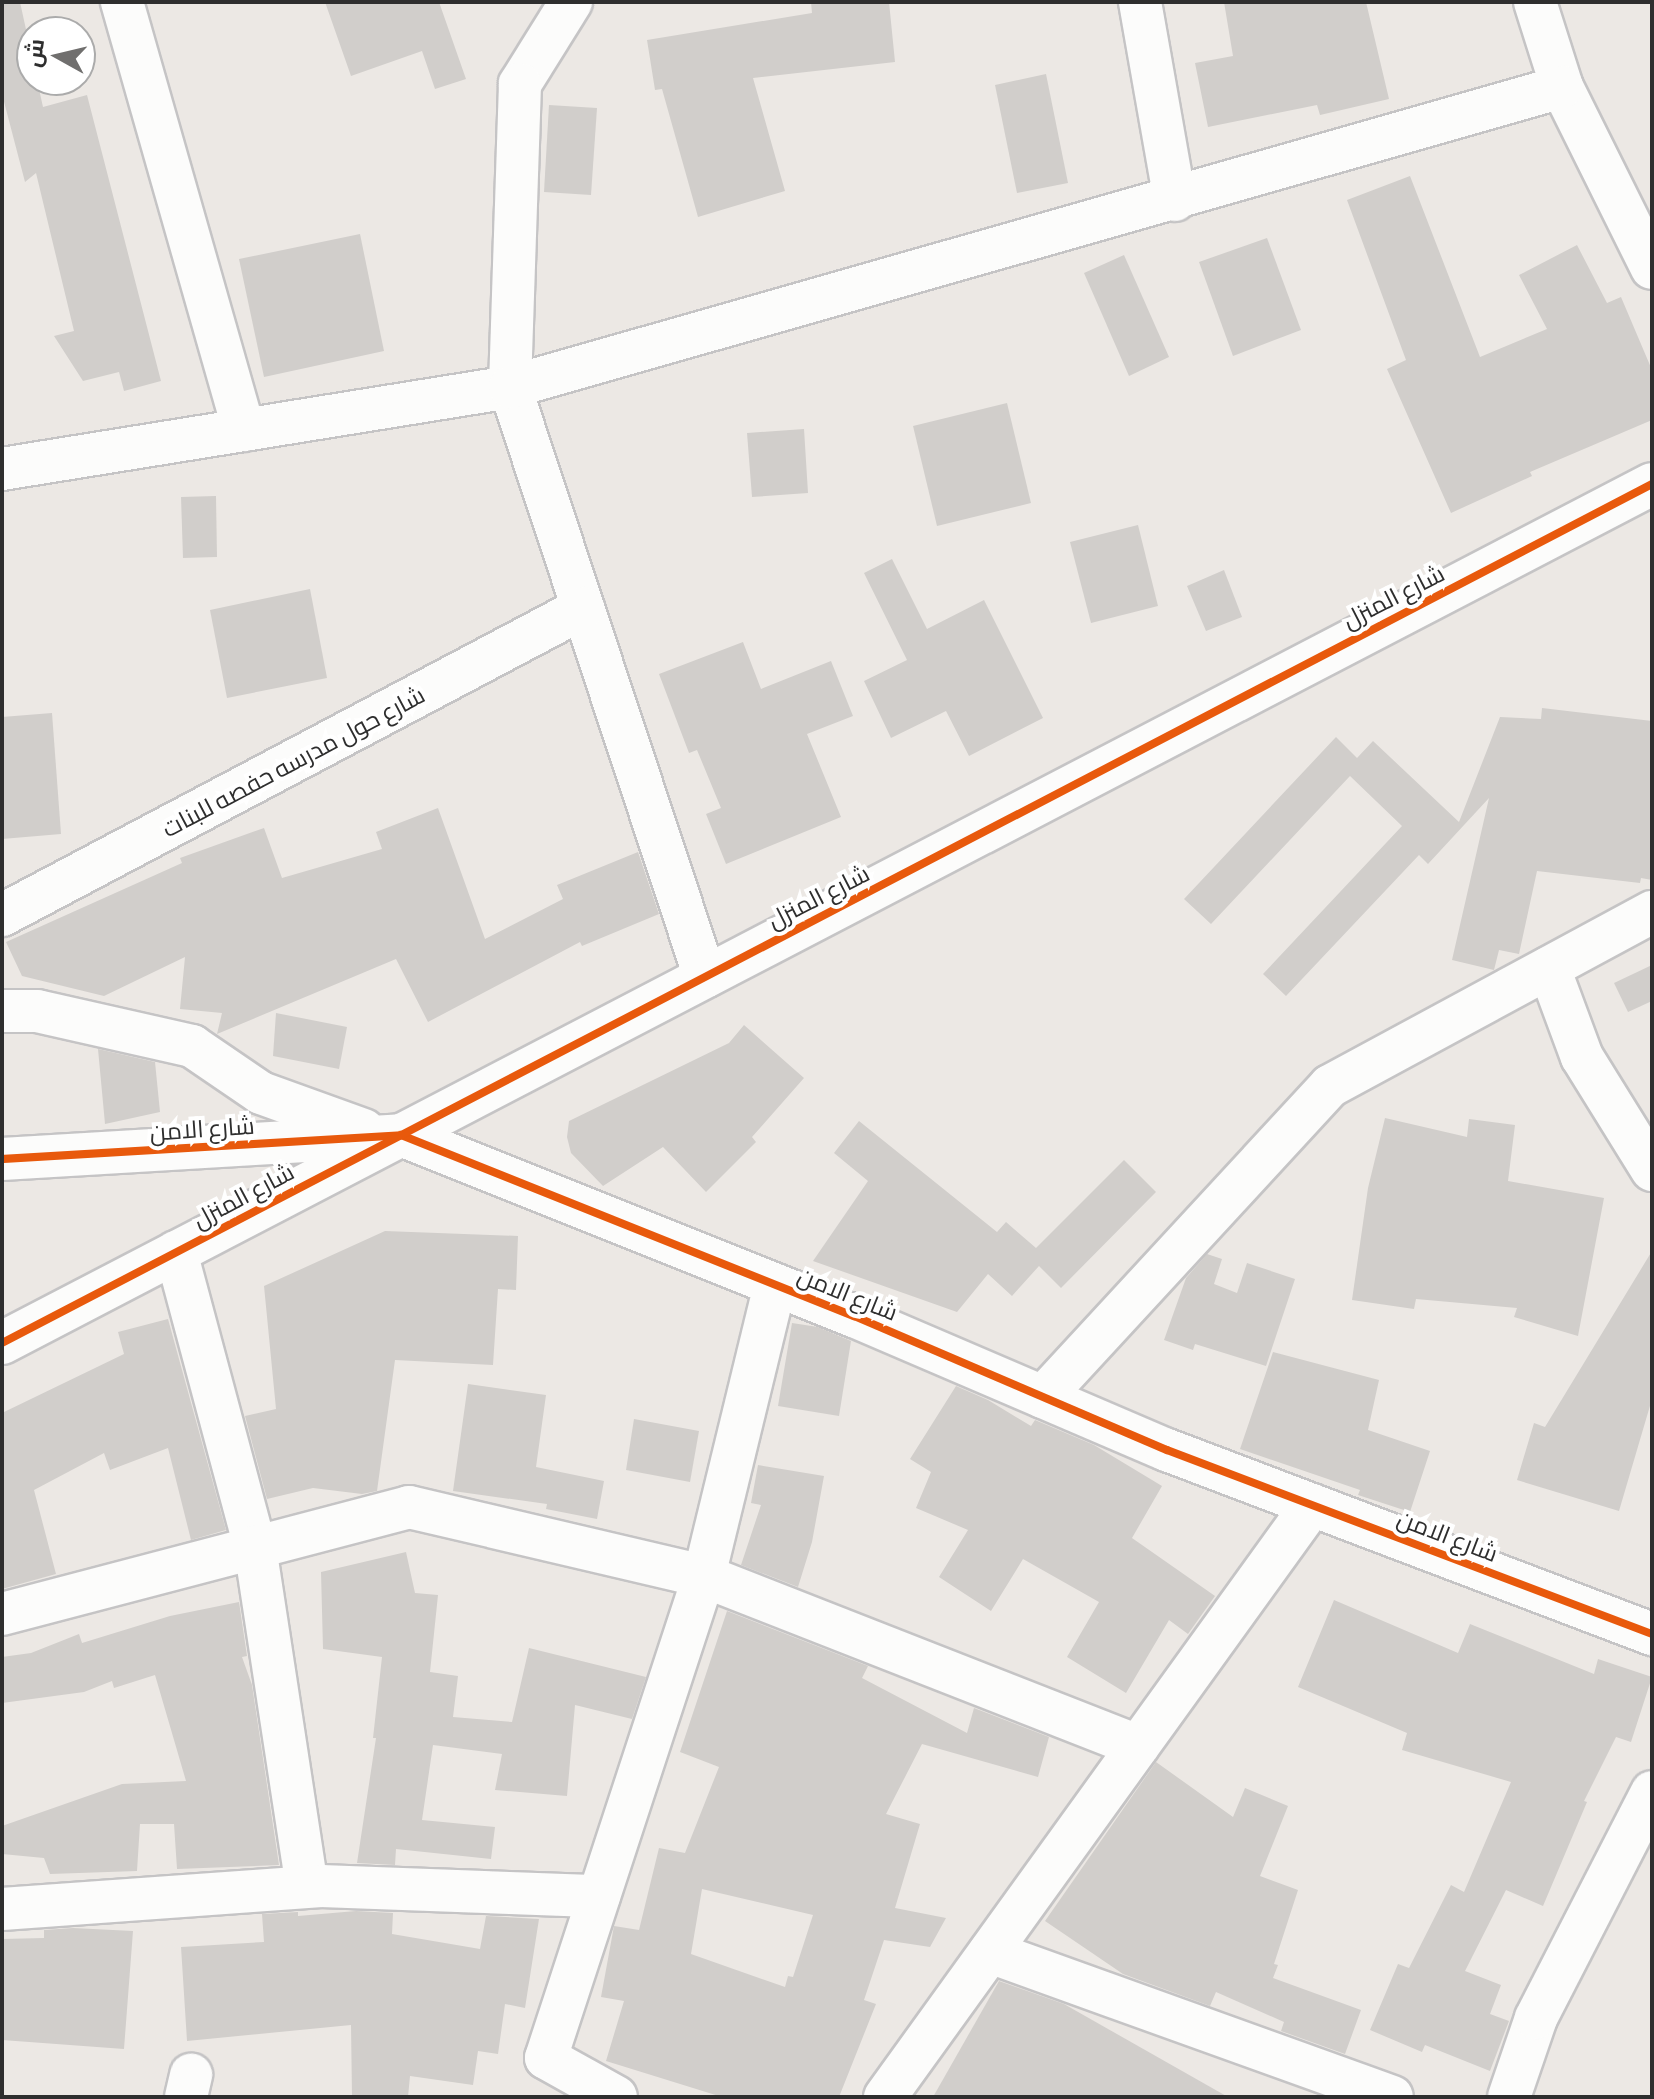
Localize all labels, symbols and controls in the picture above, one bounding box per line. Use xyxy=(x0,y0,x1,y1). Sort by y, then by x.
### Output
north arrow xyxy=(16,16,96,96)
text: ش xyxy=(18,37,49,69)
street label: شارع المنزل xyxy=(1337,558,1449,634)
street label: شارع حول مدرسه حفصه للبنات xyxy=(157,679,429,843)
street label: شارع المنزل xyxy=(762,858,874,934)
street label: شارع الامن xyxy=(149,1110,255,1146)
street label: شارع المنزل xyxy=(187,1156,299,1234)
street label: شارع الامن xyxy=(794,1260,902,1326)
street label: شارع الامن xyxy=(1394,1503,1502,1567)

